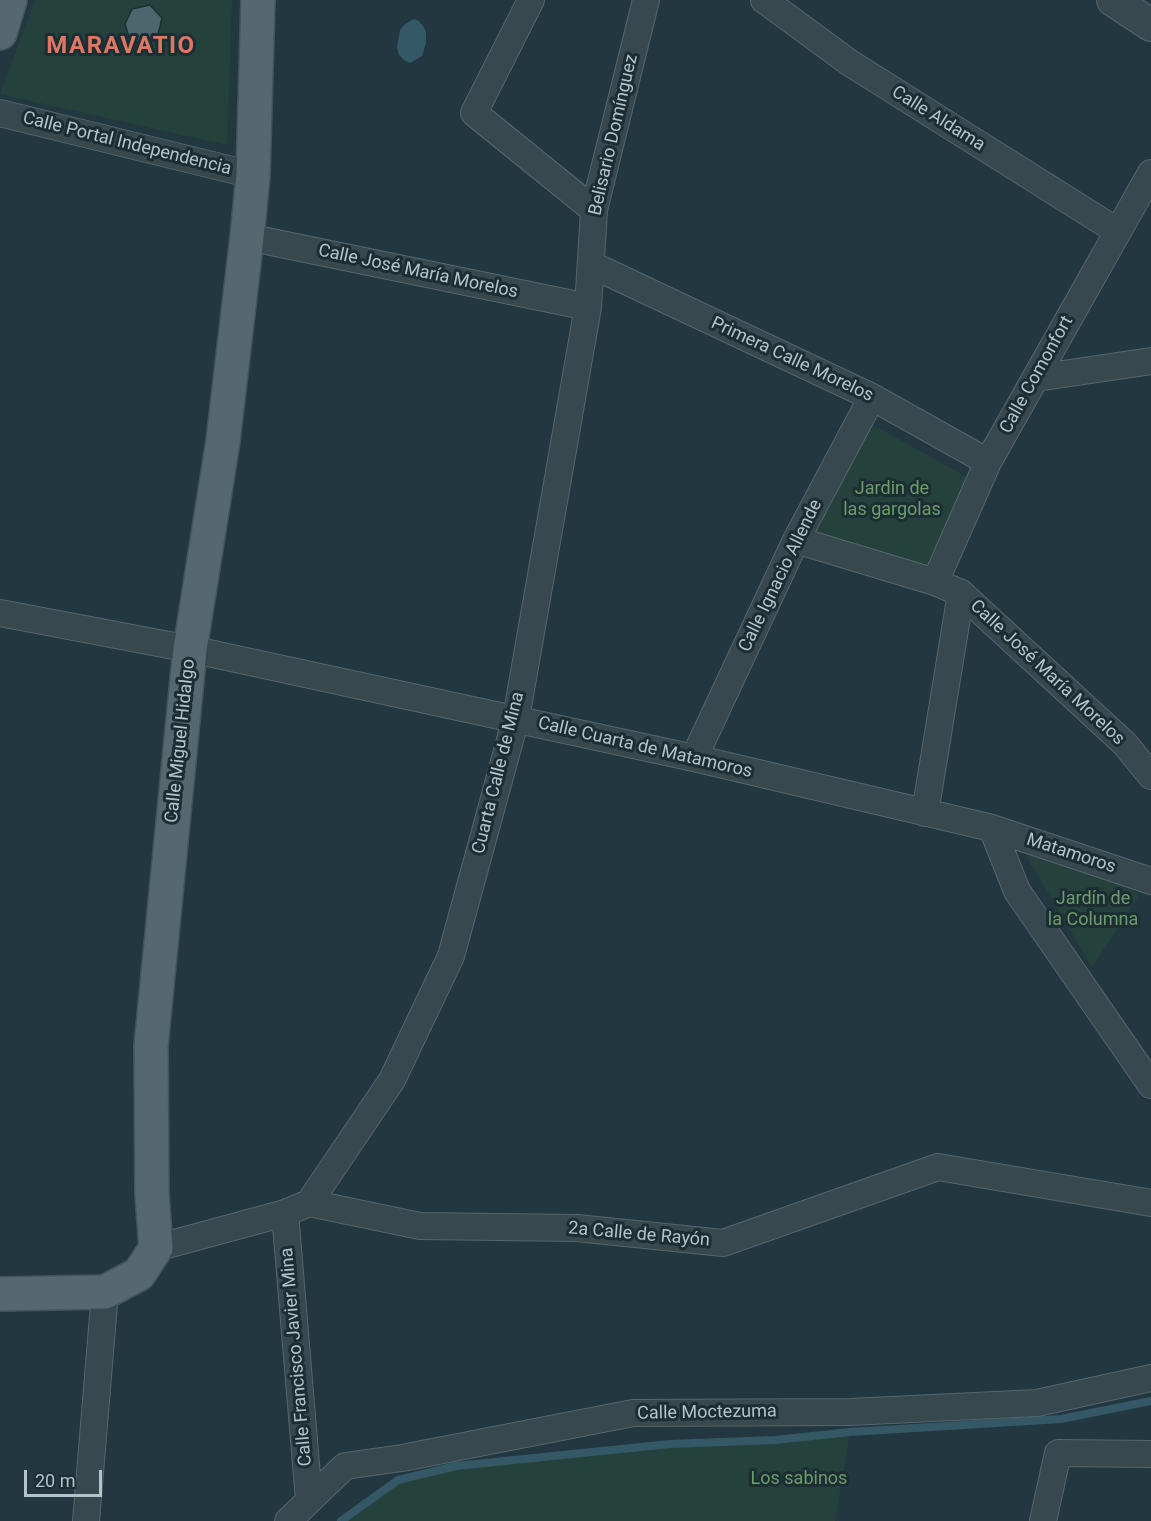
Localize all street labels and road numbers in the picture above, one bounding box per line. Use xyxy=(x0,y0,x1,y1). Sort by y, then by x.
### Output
street label: Belisario Domínguez xyxy=(585,52,643,218)
street label: Calle Aldama xyxy=(887,82,989,156)
street label: Calle Portal Independencia xyxy=(20,108,234,180)
street label: Calle José María Morelos xyxy=(316,240,520,304)
street label: Calle Comonfort xyxy=(996,312,1078,438)
street label: Primera Calle Morelos xyxy=(707,313,877,407)
street label: Calle Ignacio Allende xyxy=(735,496,827,656)
street label: Calle José María Morelos xyxy=(965,596,1129,750)
street label: Calle Miguel Hidalgo xyxy=(162,658,200,824)
street label: Cuarta Calle de Mina xyxy=(468,690,530,856)
street label: Calle Cuarta de Matamoros xyxy=(536,713,754,783)
street label: Matamoros xyxy=(1024,829,1118,879)
street label: 2a Calle de Rayón xyxy=(567,1218,711,1252)
street label: Calle Francisco Javier Mina xyxy=(277,1247,317,1467)
street label: Calle Moctezuma xyxy=(637,1401,777,1425)

